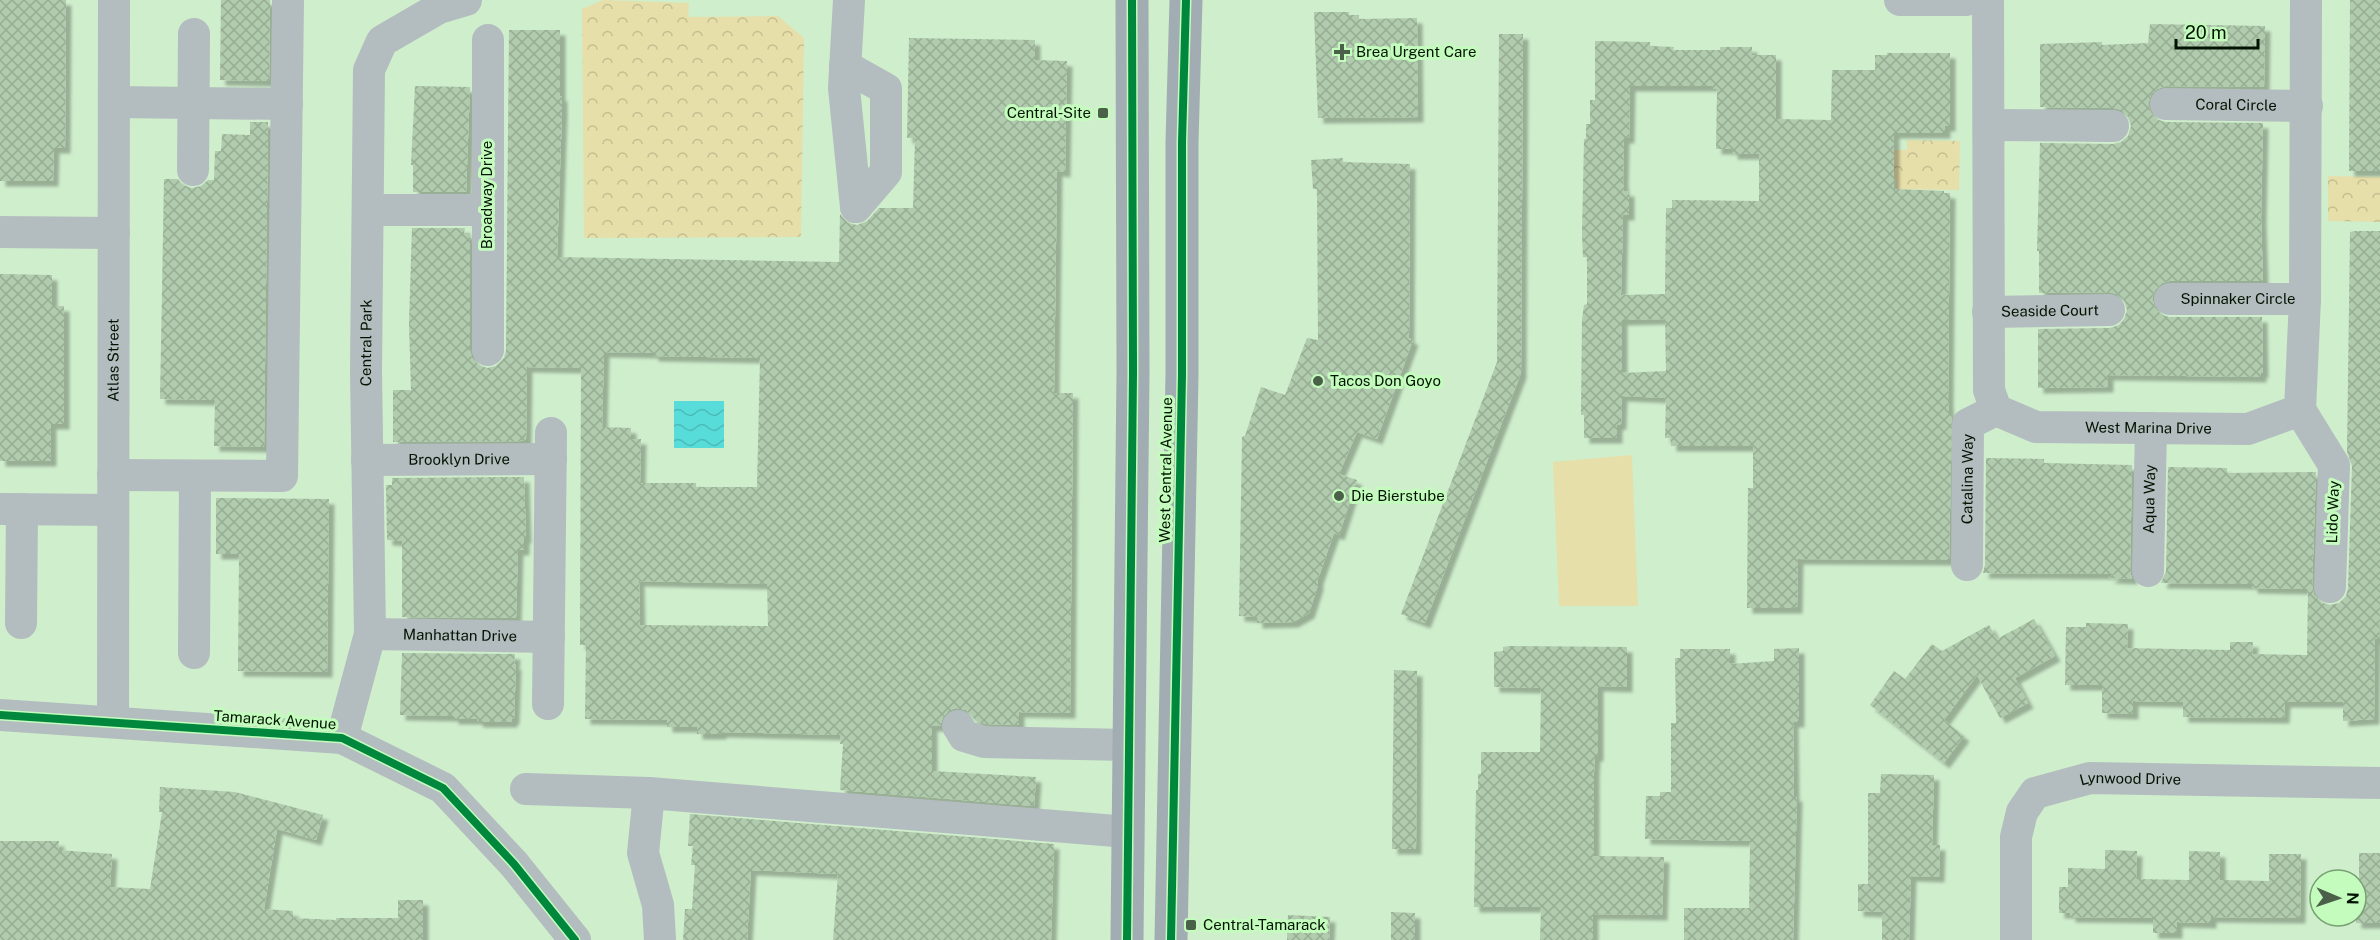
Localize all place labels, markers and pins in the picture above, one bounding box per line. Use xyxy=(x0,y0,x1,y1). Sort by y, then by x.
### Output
marker: Brea Urgent Care xyxy=(1333,43,1351,61)
place label: Brea Urgent Care xyxy=(1356,43,1476,60)
place label: Central-Site xyxy=(1007,104,1091,121)
marker: Central-Site xyxy=(1096,106,1110,120)
place label: Tacos Don Goyo xyxy=(1330,372,1441,389)
marker: Tacos Don Goyo xyxy=(1311,374,1325,388)
place label: Die Bierstube xyxy=(1351,487,1445,504)
marker: Die Bierstube xyxy=(1332,489,1346,503)
place label: Central-Tamarack xyxy=(1203,916,1326,933)
marker: Central-Tamarack xyxy=(1184,918,1198,932)

